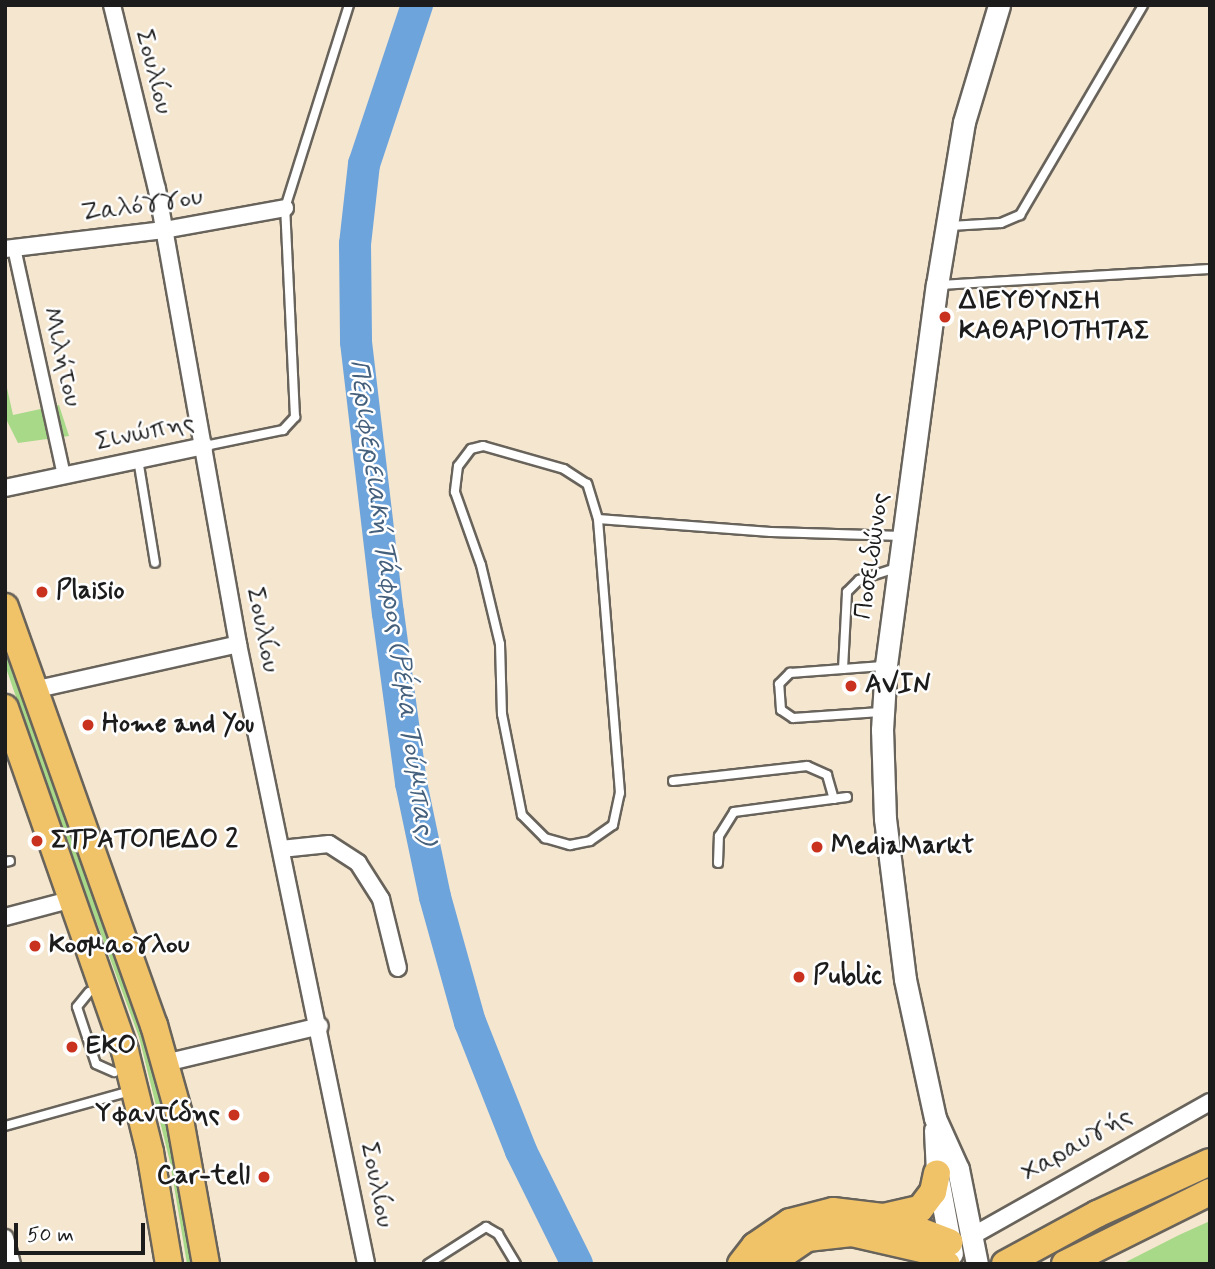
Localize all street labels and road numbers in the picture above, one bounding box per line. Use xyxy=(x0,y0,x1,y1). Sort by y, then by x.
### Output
street label: Σουλίου xyxy=(127,26,179,118)
street label: Ζαλόγγου xyxy=(79,182,205,230)
street label: Μιλήτου xyxy=(34,304,88,410)
street label: Σινώπης xyxy=(93,407,197,459)
street label: Ποσειδώνος xyxy=(849,491,897,621)
street label: Σουλίου xyxy=(238,585,286,675)
street label: Χαραυγής xyxy=(1016,1101,1138,1189)
street label: Σουλίου xyxy=(352,1140,400,1230)

